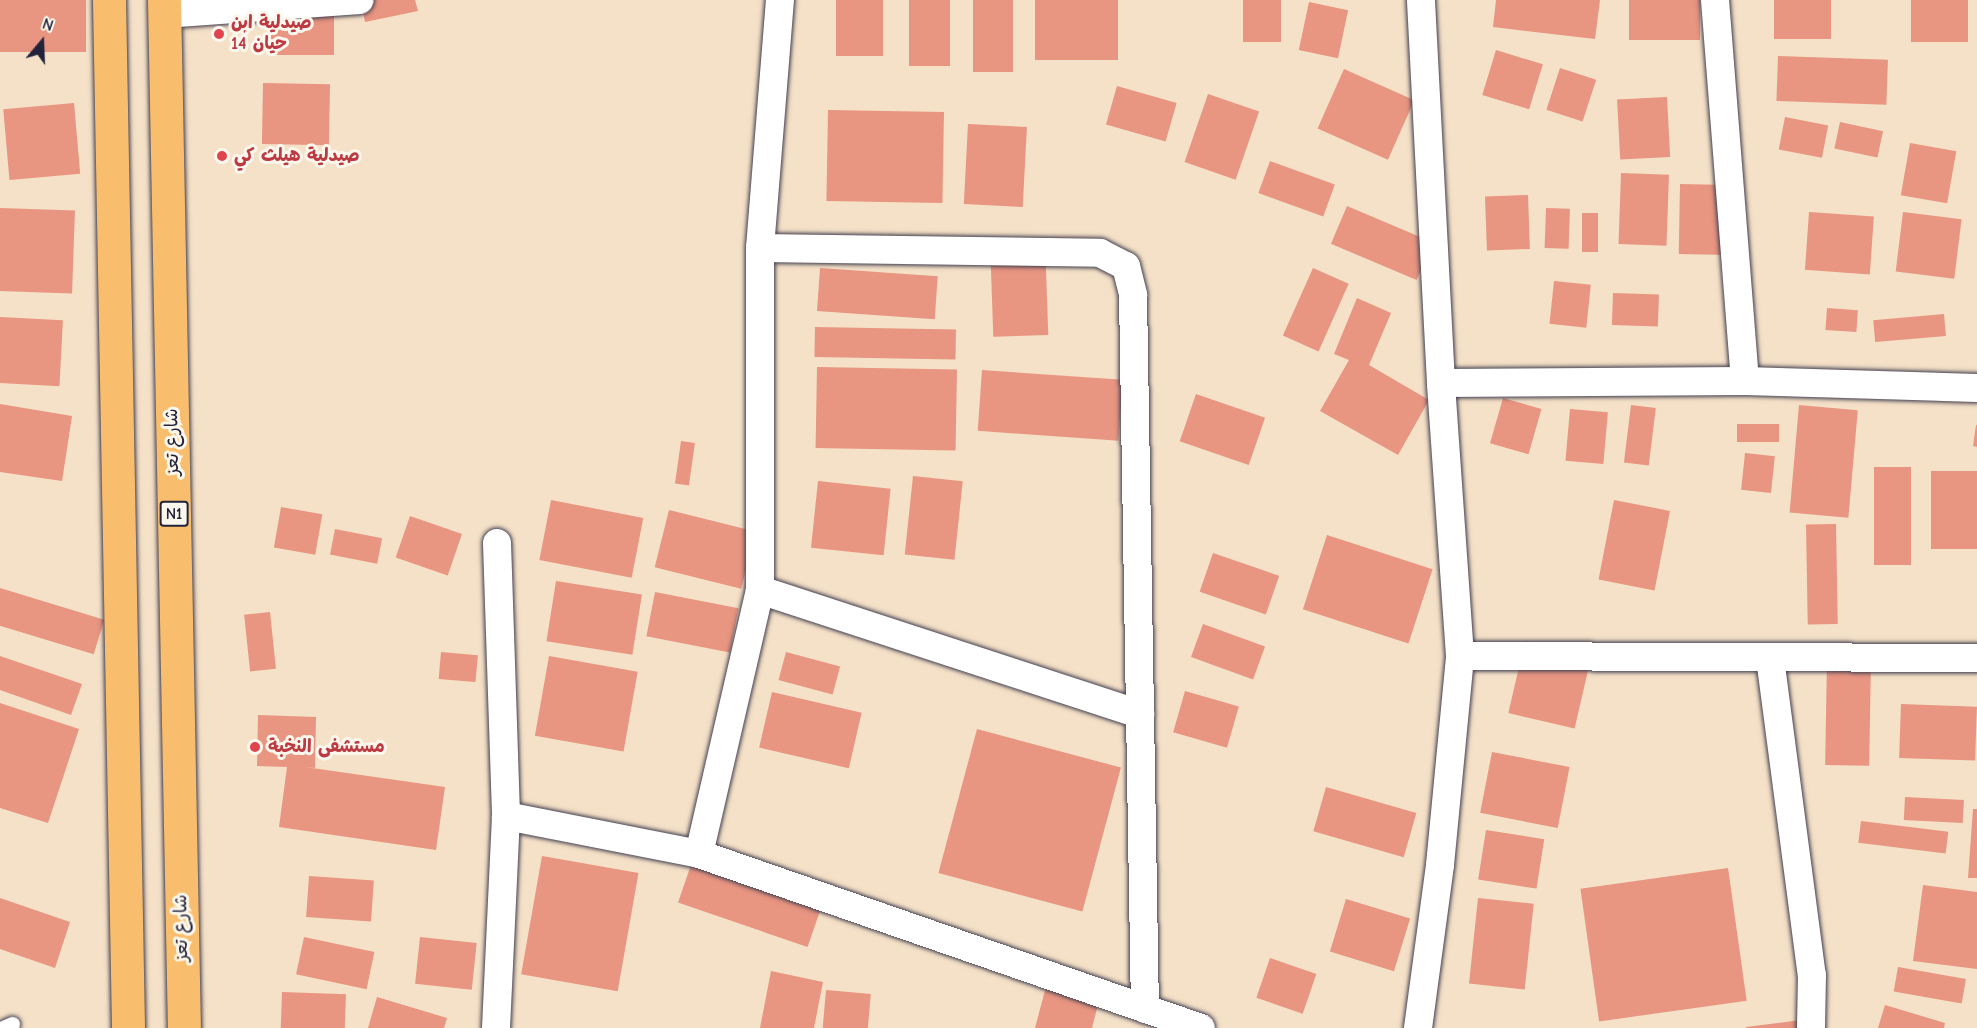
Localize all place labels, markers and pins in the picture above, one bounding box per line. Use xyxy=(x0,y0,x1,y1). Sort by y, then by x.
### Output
place label: صيدلية ابن حيان 14 xyxy=(231,13,312,56)
marker: صيدلية ابن حيان 14 xyxy=(212,27,226,41)
place label: صيدلية هيلث كي xyxy=(234,145,360,167)
marker: صيدلية هيلث كي xyxy=(215,149,229,163)
place label: مستشفى النخبة xyxy=(268,736,385,758)
marker: مستشفى النخبة xyxy=(246,738,264,756)

